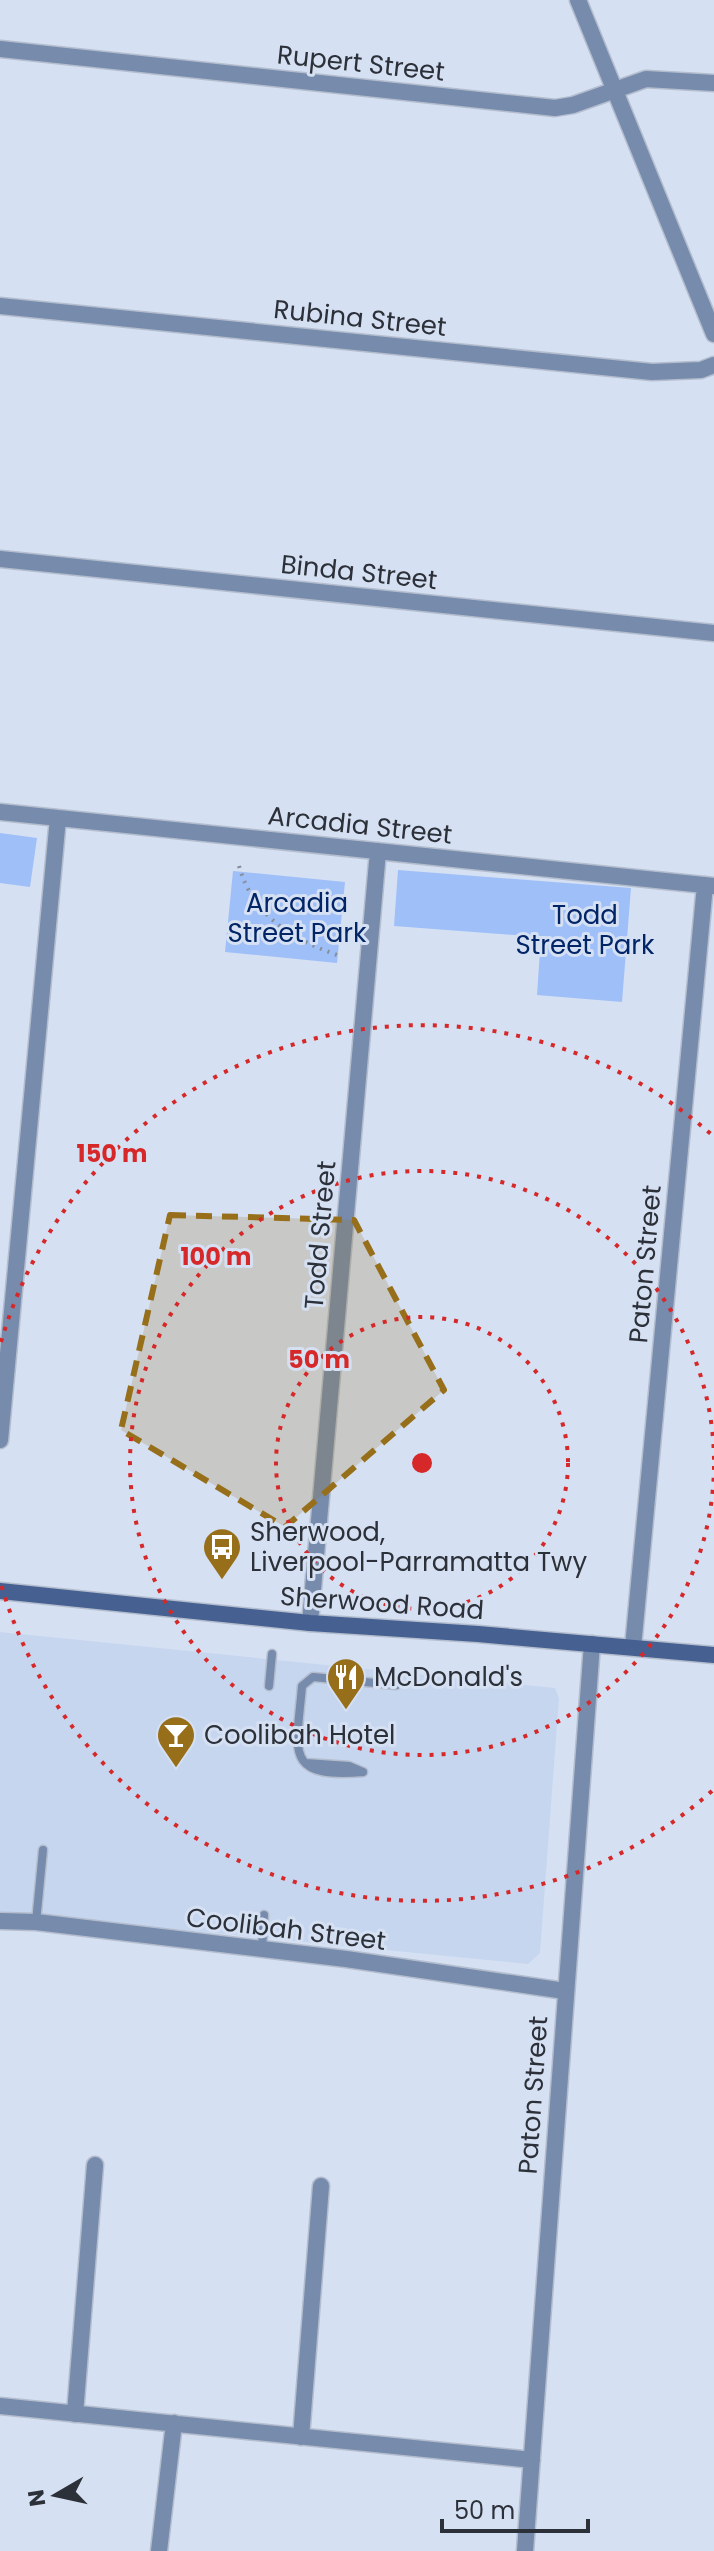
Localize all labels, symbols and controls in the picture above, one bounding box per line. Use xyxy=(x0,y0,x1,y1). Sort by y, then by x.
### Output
street label: Rupert Street xyxy=(275,36,447,90)
street label: Rubina Street xyxy=(272,291,448,345)
street label: Binda Street xyxy=(279,546,439,598)
street label: Arcadia Street xyxy=(266,797,454,853)
park label: Arcadia Street Park xyxy=(228,885,367,951)
park label: Todd Street Park xyxy=(516,897,655,963)
text: 150 m xyxy=(77,1137,147,1170)
street label: Todd Street xyxy=(296,1159,344,1311)
street label: Paton Street xyxy=(620,1184,670,1344)
text: 100 m xyxy=(181,1240,251,1273)
text: 50 m xyxy=(288,1343,350,1376)
centre of rings xyxy=(408,1449,436,1477)
place label: Sherwood, Liverpool-Parramatta Twy xyxy=(250,1514,587,1580)
bus stop icon: Sherwood, Liverpool-Parramatta Twy xyxy=(201,1526,243,1581)
street label: Sherwood Road xyxy=(279,1578,485,1628)
restaurant icon: McDonald's xyxy=(325,1656,367,1711)
place label: McDonald's xyxy=(374,1659,523,1695)
bar icon: Coolibah Hotel xyxy=(155,1714,197,1769)
place label: Coolibah Hotel xyxy=(204,1717,396,1753)
street label: Coolibah Street xyxy=(184,1899,388,1959)
street label: Paton Street xyxy=(510,2015,556,2175)
north arrow xyxy=(16,2455,96,2535)
scale bar xyxy=(442,2483,588,2533)
text: N xyxy=(20,2487,53,2509)
text: 50 m xyxy=(454,2494,515,2527)

